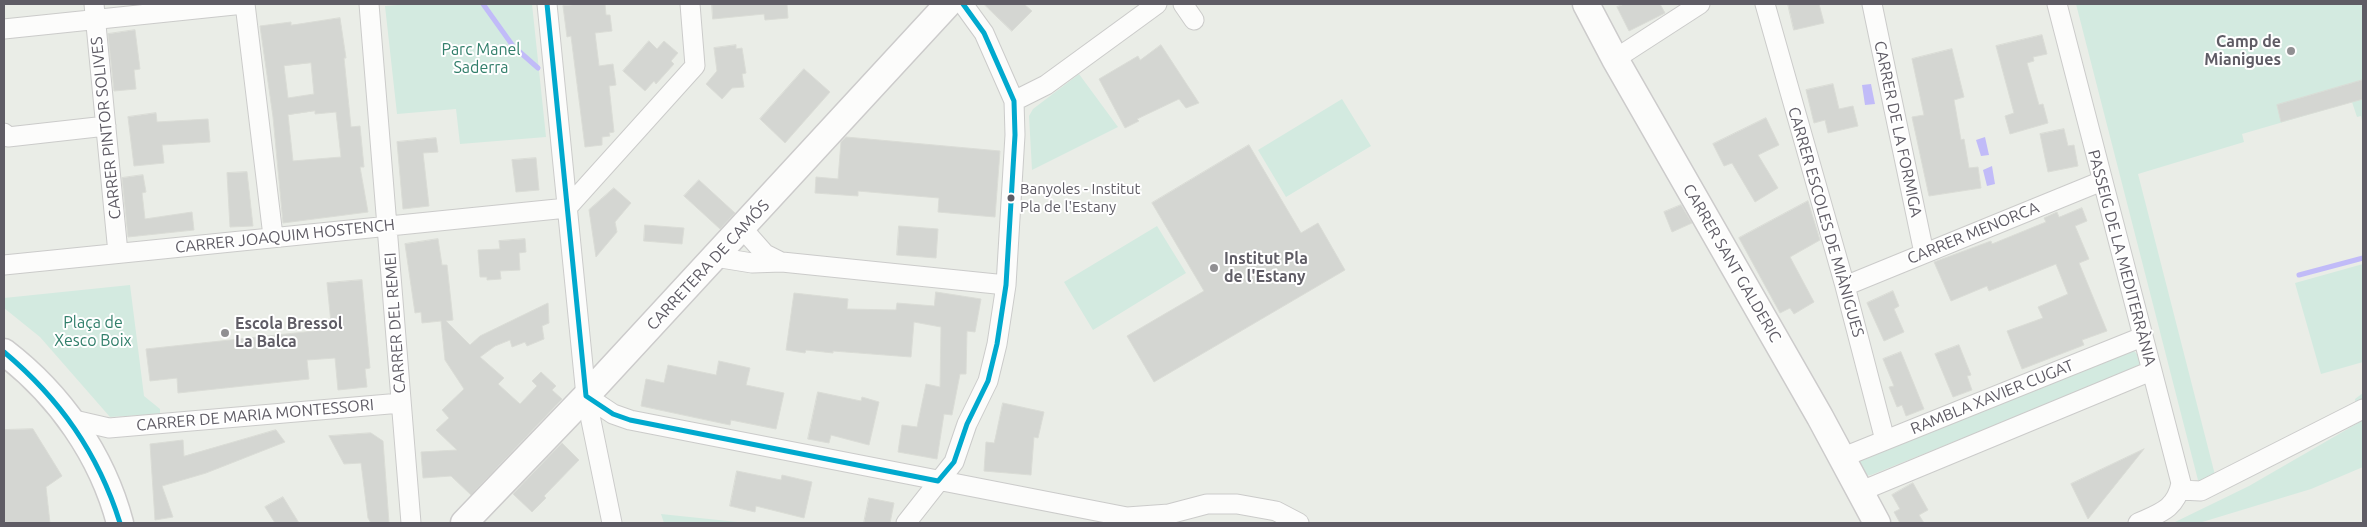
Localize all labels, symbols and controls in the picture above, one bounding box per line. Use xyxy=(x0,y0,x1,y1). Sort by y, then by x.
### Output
place label: Camp de Mianigues xyxy=(2204,32,2281,70)
street label: CARRER PINTOR SOLIVES xyxy=(87,36,125,220)
street label: CARRER DE LA FORMIGA xyxy=(1870,39,1926,219)
park label: Parc Manel Saderra xyxy=(441,40,521,78)
marker: Camp de Mianigues xyxy=(2285,45,2297,57)
street label: CARRER ESCOLES DE MIÀNIGUES xyxy=(1784,105,1868,339)
street label: PASSEIG DE LA MEDITERRÀNIA xyxy=(2084,148,2160,368)
place label: Banyoles - Institut Pla de l'Estany xyxy=(1020,180,1140,215)
street label: CARRER SANT GALDERIC xyxy=(1679,181,1785,345)
marker: Banyoles - Institut Pla de l'Estany xyxy=(1006,193,1016,203)
street label: CARRETERA DE CAMÓS xyxy=(643,196,773,334)
street label: CARRER MENORCA xyxy=(1904,198,2042,268)
street label: CARRER JOAQUIM HOSTENCH xyxy=(174,215,396,257)
place label: Institut Pla de l'Estany xyxy=(1224,249,1308,287)
street label: CARRER DEL REMEI xyxy=(380,252,410,394)
marker: Institut Pla de l'Estany xyxy=(1208,262,1220,274)
park label: Plaça de Xesco Boix xyxy=(54,313,132,351)
place label: Escola Bressol La Balca xyxy=(235,314,343,352)
marker: Escola Bressol La Balca xyxy=(219,327,231,339)
street label: RAMBLA XAVIER CUGAT xyxy=(1908,355,2076,439)
street label: CARRER DE MARIA MONTESSORI xyxy=(135,395,375,435)

